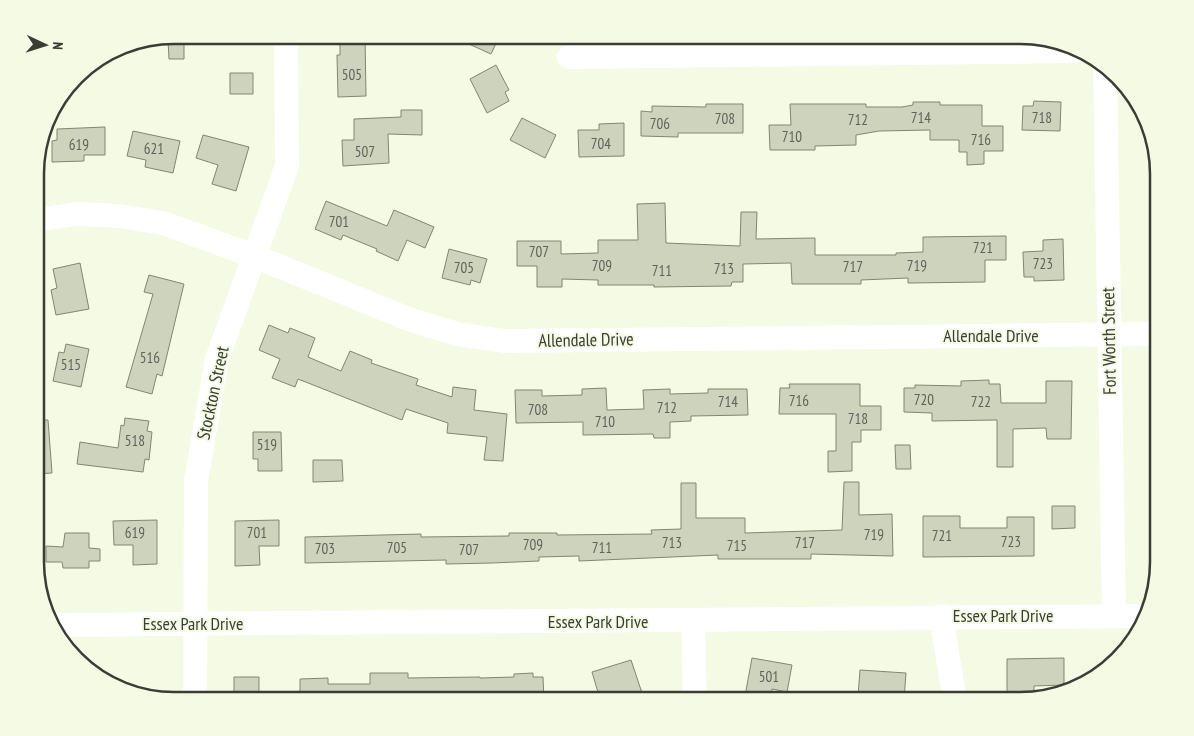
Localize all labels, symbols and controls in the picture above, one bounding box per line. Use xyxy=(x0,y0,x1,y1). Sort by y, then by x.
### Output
north arrow xyxy=(20,20,70,70)
text: N xyxy=(49,42,67,50)
house number: 505 xyxy=(342,65,362,84)
house number: 714 xyxy=(911,108,931,127)
house number: 718 xyxy=(1032,108,1052,127)
house number: 708 xyxy=(715,109,735,128)
house number: 712 xyxy=(848,110,868,129)
house number: 706 xyxy=(650,114,670,133)
house number: 710 xyxy=(782,127,802,146)
house number: 716 xyxy=(971,130,991,149)
house number: 704 xyxy=(591,134,611,153)
house number: 619 xyxy=(69,135,89,154)
house number: 621 xyxy=(144,139,164,158)
house number: 507 xyxy=(355,142,375,161)
house number: 701 xyxy=(329,212,349,231)
house number: 721 xyxy=(973,238,993,257)
house number: 707 xyxy=(529,242,549,261)
house number: 723 xyxy=(1033,254,1053,273)
house number: 709 xyxy=(592,256,612,275)
house number: 719 xyxy=(907,256,927,275)
house number: 717 xyxy=(843,257,863,276)
house number: 705 xyxy=(454,258,474,277)
house number: 713 xyxy=(714,259,734,278)
house number: 711 xyxy=(652,261,672,280)
street label: Fort Worth Street xyxy=(1096,287,1121,395)
street label: Allendale Drive xyxy=(943,324,1039,347)
street label: Allendale Drive xyxy=(538,327,634,352)
street label: Stockton Street xyxy=(191,344,234,442)
house number: 516 xyxy=(140,348,160,367)
house number: 515 xyxy=(61,355,81,374)
house number: 720 xyxy=(914,390,934,409)
house number: 716 xyxy=(789,391,809,410)
house number: 714 xyxy=(718,392,738,411)
house number: 722 xyxy=(971,392,991,411)
house number: 712 xyxy=(657,398,677,417)
house number: 708 xyxy=(528,400,548,419)
house number: 718 xyxy=(848,409,868,428)
house number: 710 xyxy=(595,412,615,431)
house number: 518 xyxy=(125,431,145,450)
house number: 519 xyxy=(257,435,277,454)
house number: 619 xyxy=(125,523,145,542)
house number: 701 xyxy=(247,523,267,542)
house number: 719 xyxy=(864,525,884,544)
house number: 721 xyxy=(932,526,952,545)
house number: 723 xyxy=(1001,532,1021,551)
house number: 713 xyxy=(662,533,682,552)
house number: 717 xyxy=(795,533,815,552)
house number: 709 xyxy=(523,535,543,554)
house number: 715 xyxy=(727,536,747,555)
house number: 705 xyxy=(387,538,407,557)
house number: 711 xyxy=(592,538,612,557)
house number: 703 xyxy=(315,539,335,558)
house number: 707 xyxy=(459,540,479,559)
street label: Essex Park Drive xyxy=(953,604,1053,627)
street label: Essex Park Drive xyxy=(548,610,648,633)
street label: Essex Park Drive xyxy=(143,612,243,635)
house number: 501 xyxy=(759,667,779,686)

